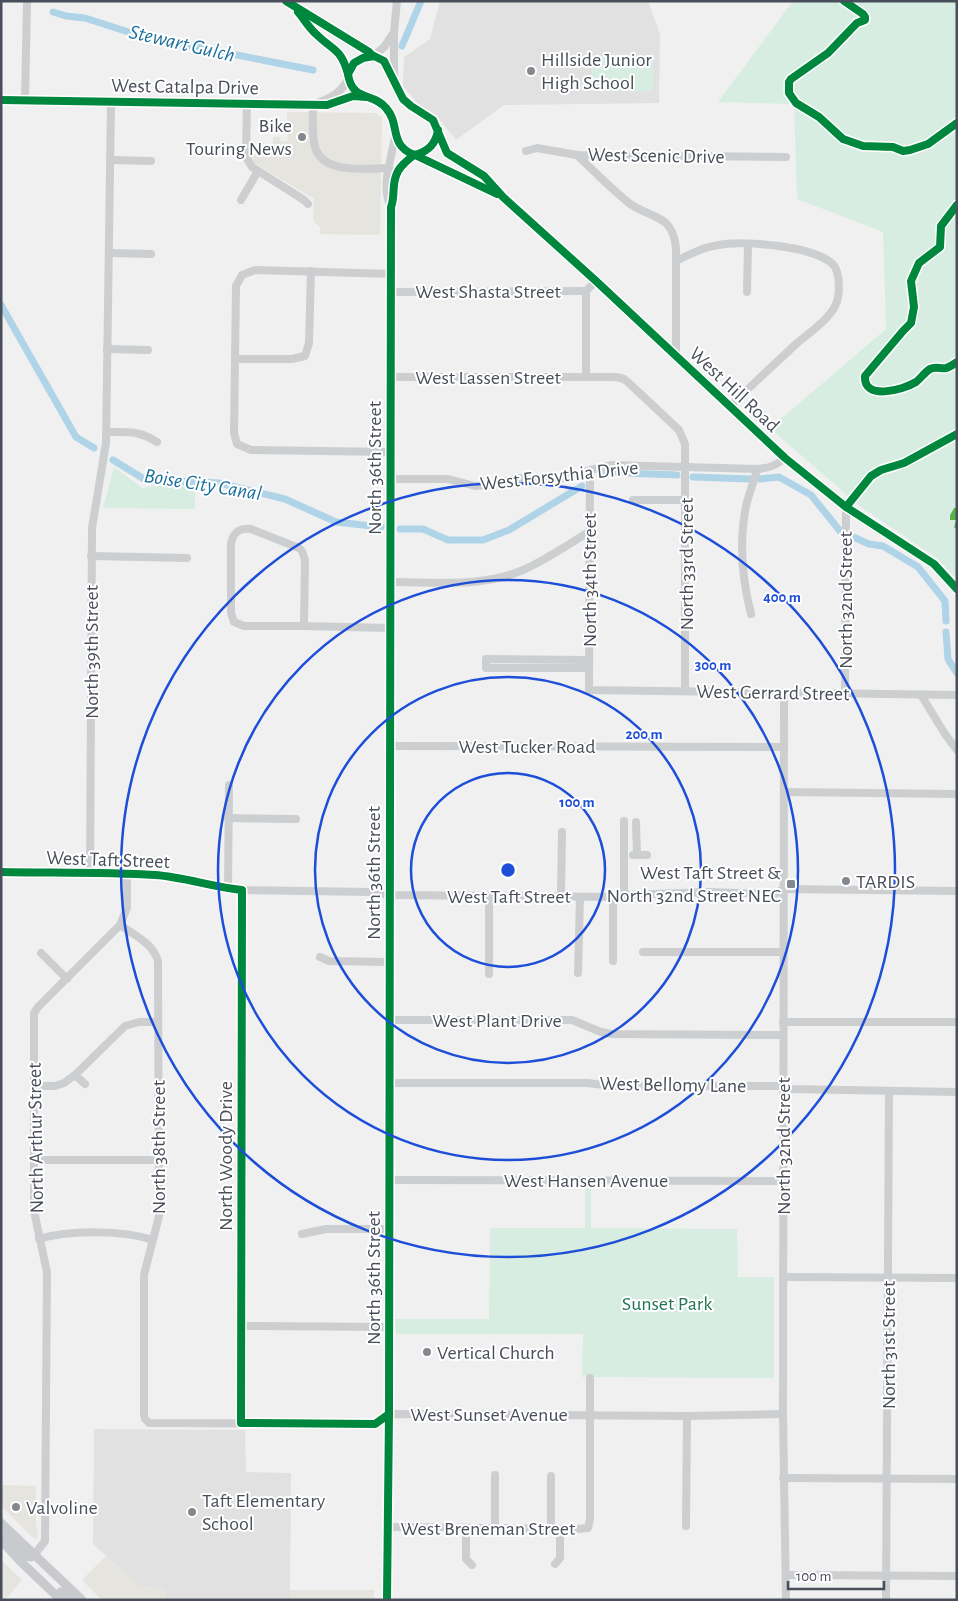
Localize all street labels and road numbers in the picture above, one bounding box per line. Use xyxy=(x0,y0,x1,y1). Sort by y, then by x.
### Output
street label: West Catalpa Drive xyxy=(111,76,259,98)
street label: West Scenic Drive xyxy=(587,145,725,167)
street label: West Shasta Street xyxy=(415,282,561,302)
street label: West Hill Road xyxy=(686,343,783,436)
street label: West Lassen Street xyxy=(415,368,561,388)
street label: North 36th Street xyxy=(365,400,385,535)
street label: West Forsythia Drive xyxy=(479,458,639,494)
street label: North 33rd Street xyxy=(677,497,697,631)
street label: North 34th Street xyxy=(580,512,600,647)
street label: North 32nd Street xyxy=(836,530,856,669)
street label: North 39th Street xyxy=(82,584,102,719)
street label: West Gerrard Street xyxy=(696,682,850,704)
street label: West Tucker Road xyxy=(458,737,596,757)
street label: North 36th Street xyxy=(364,805,384,940)
street label: West Taft Street xyxy=(46,848,171,872)
street label: West Taft Street xyxy=(447,887,572,907)
street label: West Plant Drive xyxy=(432,1011,562,1031)
street label: North Arthur Street xyxy=(25,1062,47,1214)
street label: West Bellomy Lane xyxy=(599,1074,747,1096)
street label: North 32nd Street xyxy=(774,1076,794,1215)
street label: North 38th Street xyxy=(149,1079,169,1214)
street label: North Woody Drive xyxy=(216,1081,236,1231)
street label: West Hansen Avenue xyxy=(504,1171,668,1191)
street label: North 36th Street xyxy=(364,1210,384,1345)
street label: North 31st Street xyxy=(879,1280,899,1409)
street label: West Sunset Avenue xyxy=(410,1405,568,1425)
street label: West Breneman Street xyxy=(401,1519,576,1539)

